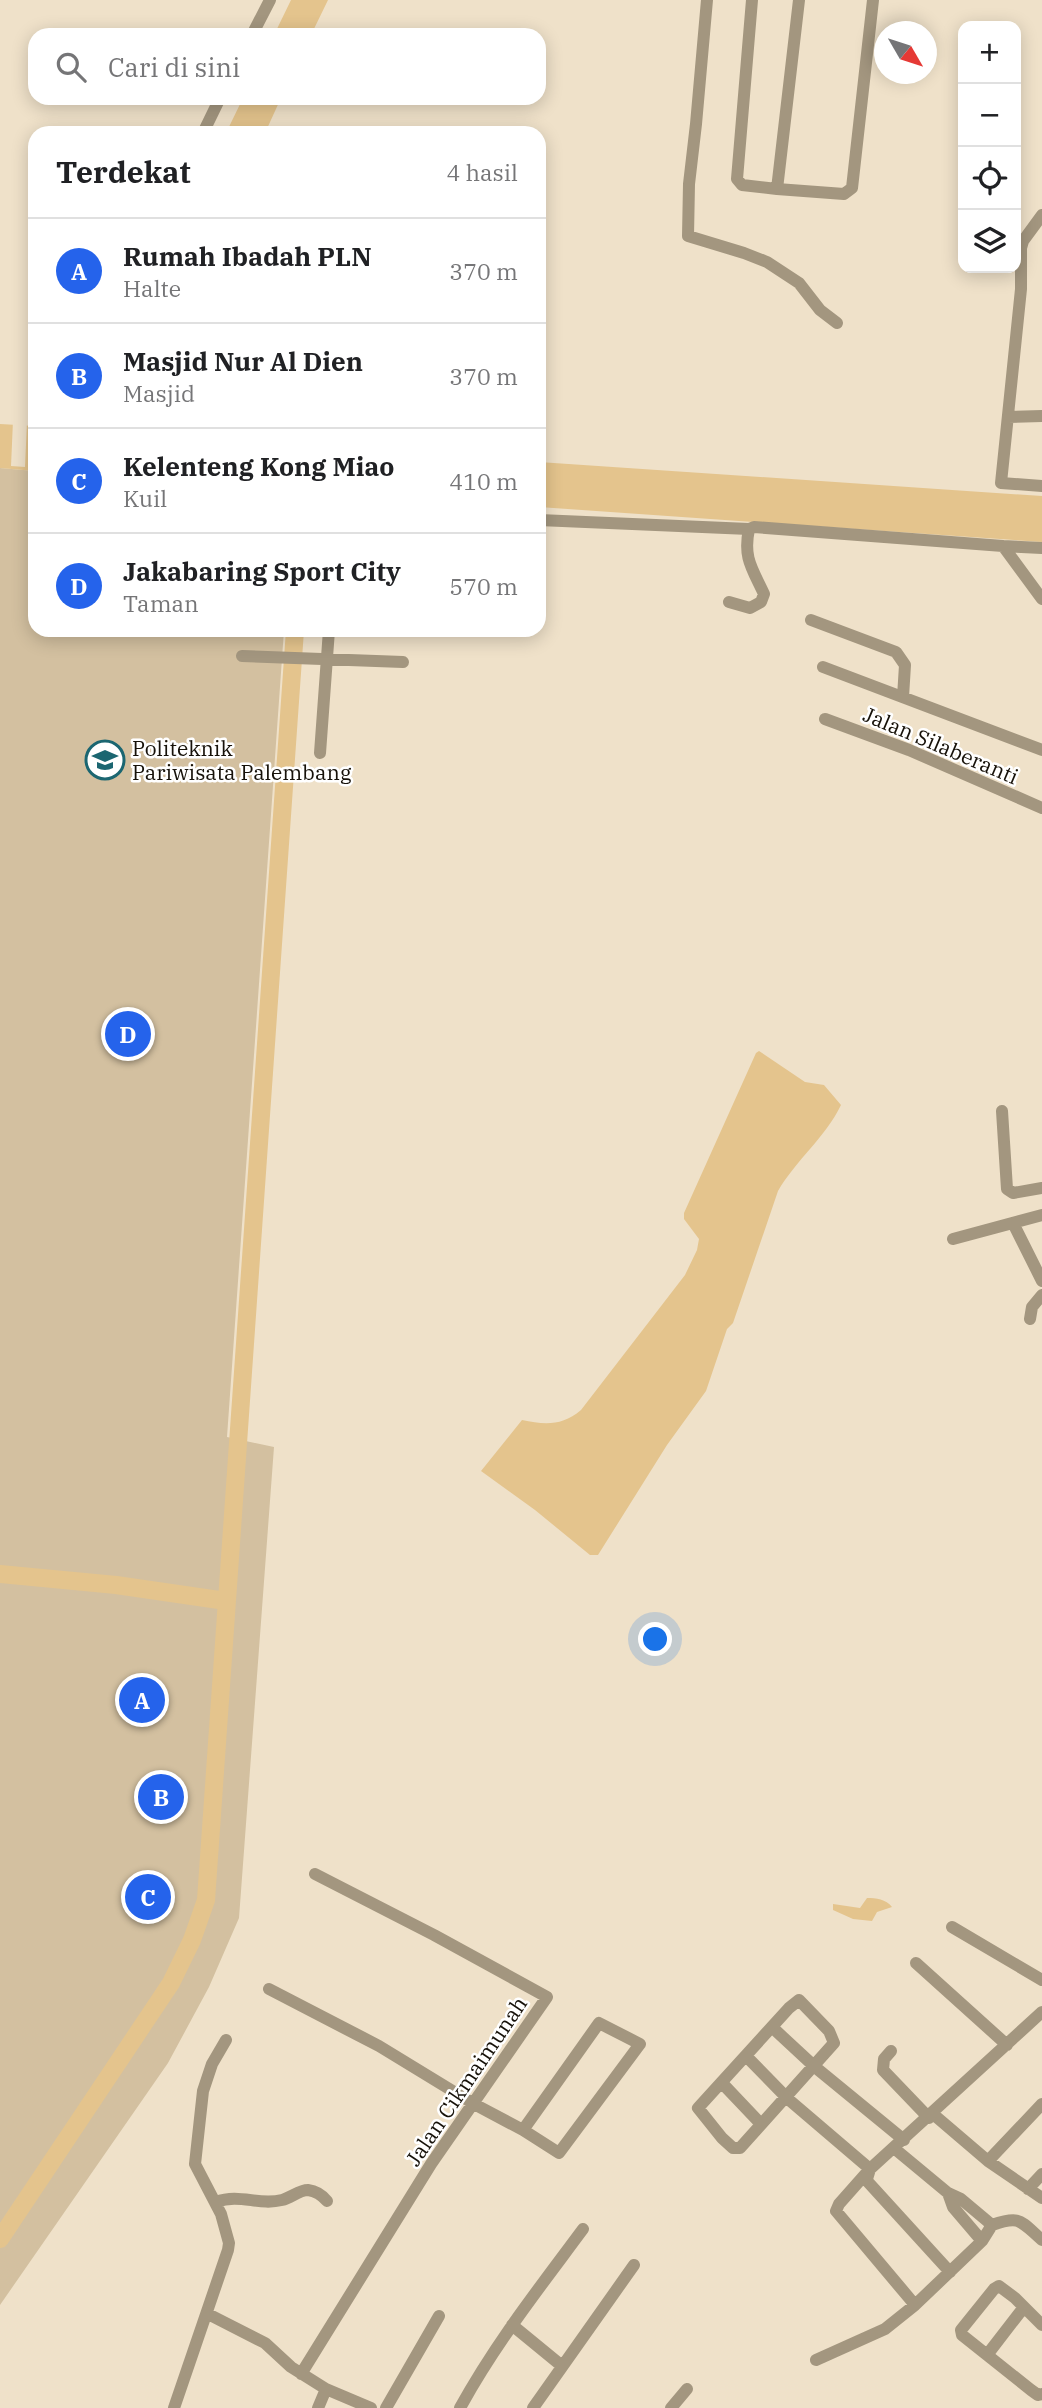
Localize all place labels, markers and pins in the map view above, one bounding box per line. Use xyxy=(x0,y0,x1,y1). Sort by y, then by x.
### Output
place label: Politeknik Pariwisata Palembang xyxy=(132,734,352,786)
school or university icon: Politeknik Pariwisata Palembang xyxy=(84,739,126,781)
pin: D xyxy=(105,1008,151,1060)
pin: A xyxy=(119,1674,165,1726)
pin: B xyxy=(138,1771,184,1823)
pin: C xyxy=(125,1871,171,1923)

